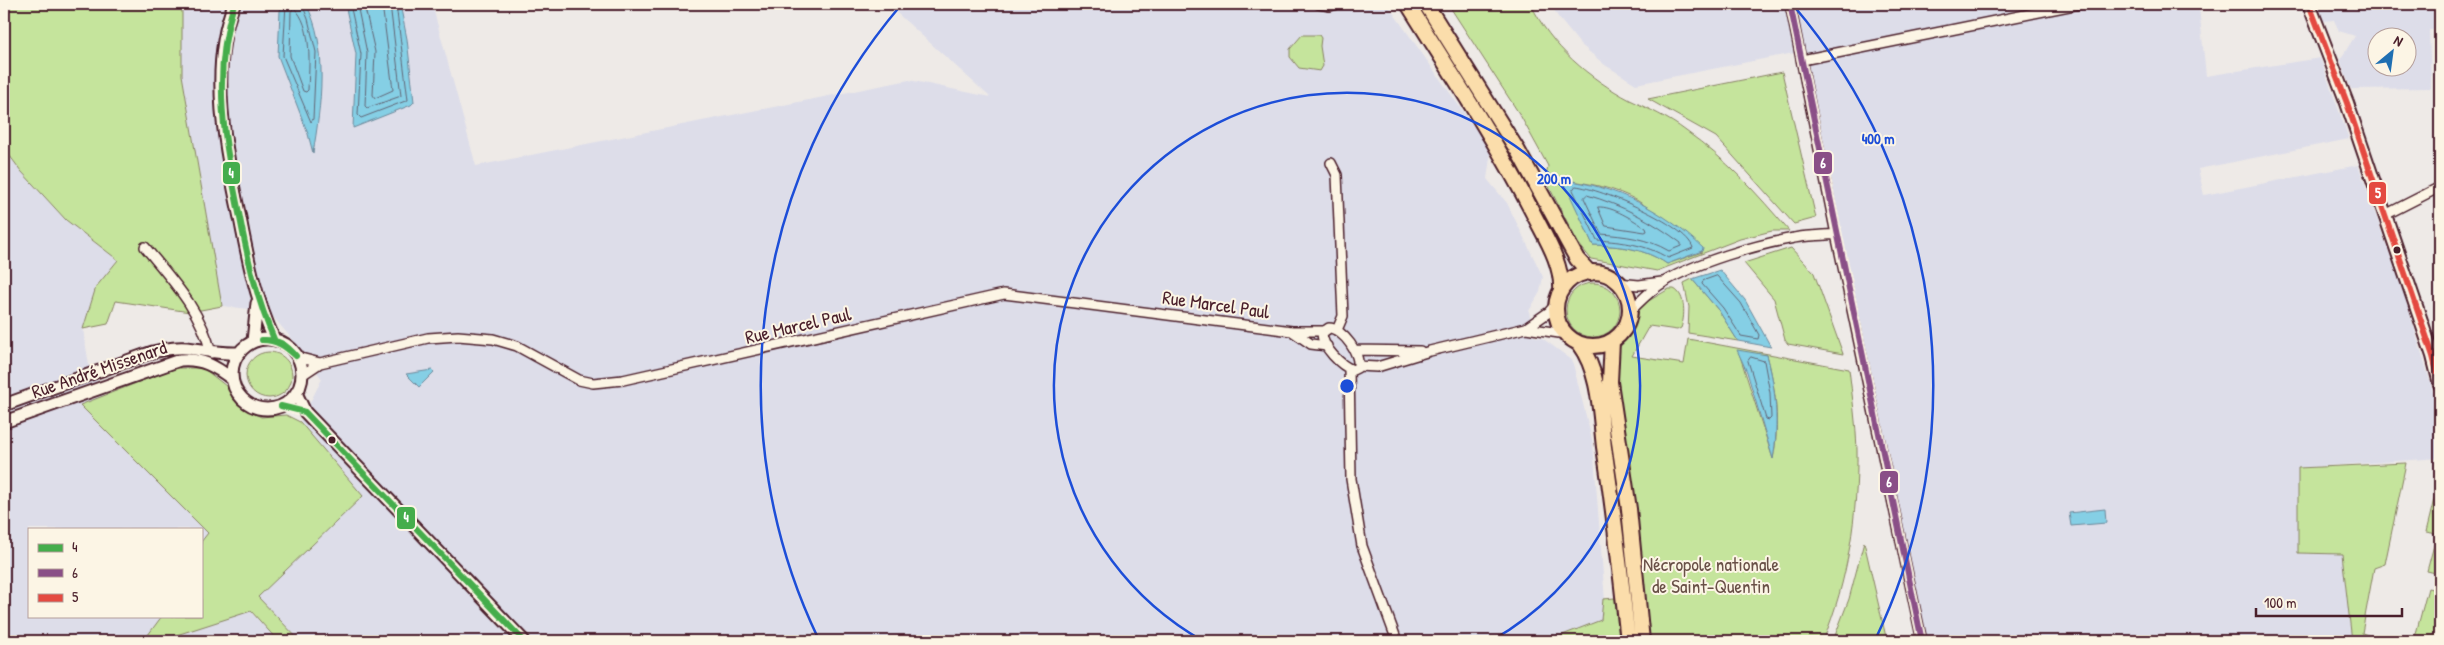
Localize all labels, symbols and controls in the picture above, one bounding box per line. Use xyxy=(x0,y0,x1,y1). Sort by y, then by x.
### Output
north arrow xyxy=(2366,28,2416,78)
text: N xyxy=(2391,30,2407,51)
text: 400 m xyxy=(1862,128,1894,149)
line badge: 6 xyxy=(1813,151,1833,175)
text: 6 xyxy=(1820,153,1826,172)
line badge: 4 xyxy=(222,161,241,185)
text: 4 xyxy=(228,163,234,182)
text: 200 m xyxy=(1537,168,1571,189)
line badge: 5 xyxy=(2368,181,2387,205)
text: 5 xyxy=(2375,183,2381,202)
unlabelled marker xyxy=(2392,245,2402,255)
street label: Rue Marcel Paul xyxy=(1161,284,1272,325)
street label: Rue Marcel Paul xyxy=(743,300,854,350)
street label: Rue André Missenard xyxy=(28,334,171,404)
centre of rings xyxy=(1338,377,1356,395)
unlabelled marker xyxy=(327,435,337,445)
line badge: 6 xyxy=(1879,470,1899,494)
text: 6 xyxy=(1886,472,1892,491)
line badge: 4 xyxy=(396,506,416,530)
text: 4 xyxy=(403,507,409,526)
legend xyxy=(28,528,202,618)
text: 4 xyxy=(72,536,78,557)
park label: Nécropole nationale de Saint-Quentin xyxy=(1643,551,1779,599)
text: 6 xyxy=(72,562,78,583)
scale bar xyxy=(2256,585,2403,617)
text: 5 xyxy=(72,586,79,607)
text: 100 m xyxy=(2264,592,2297,613)

